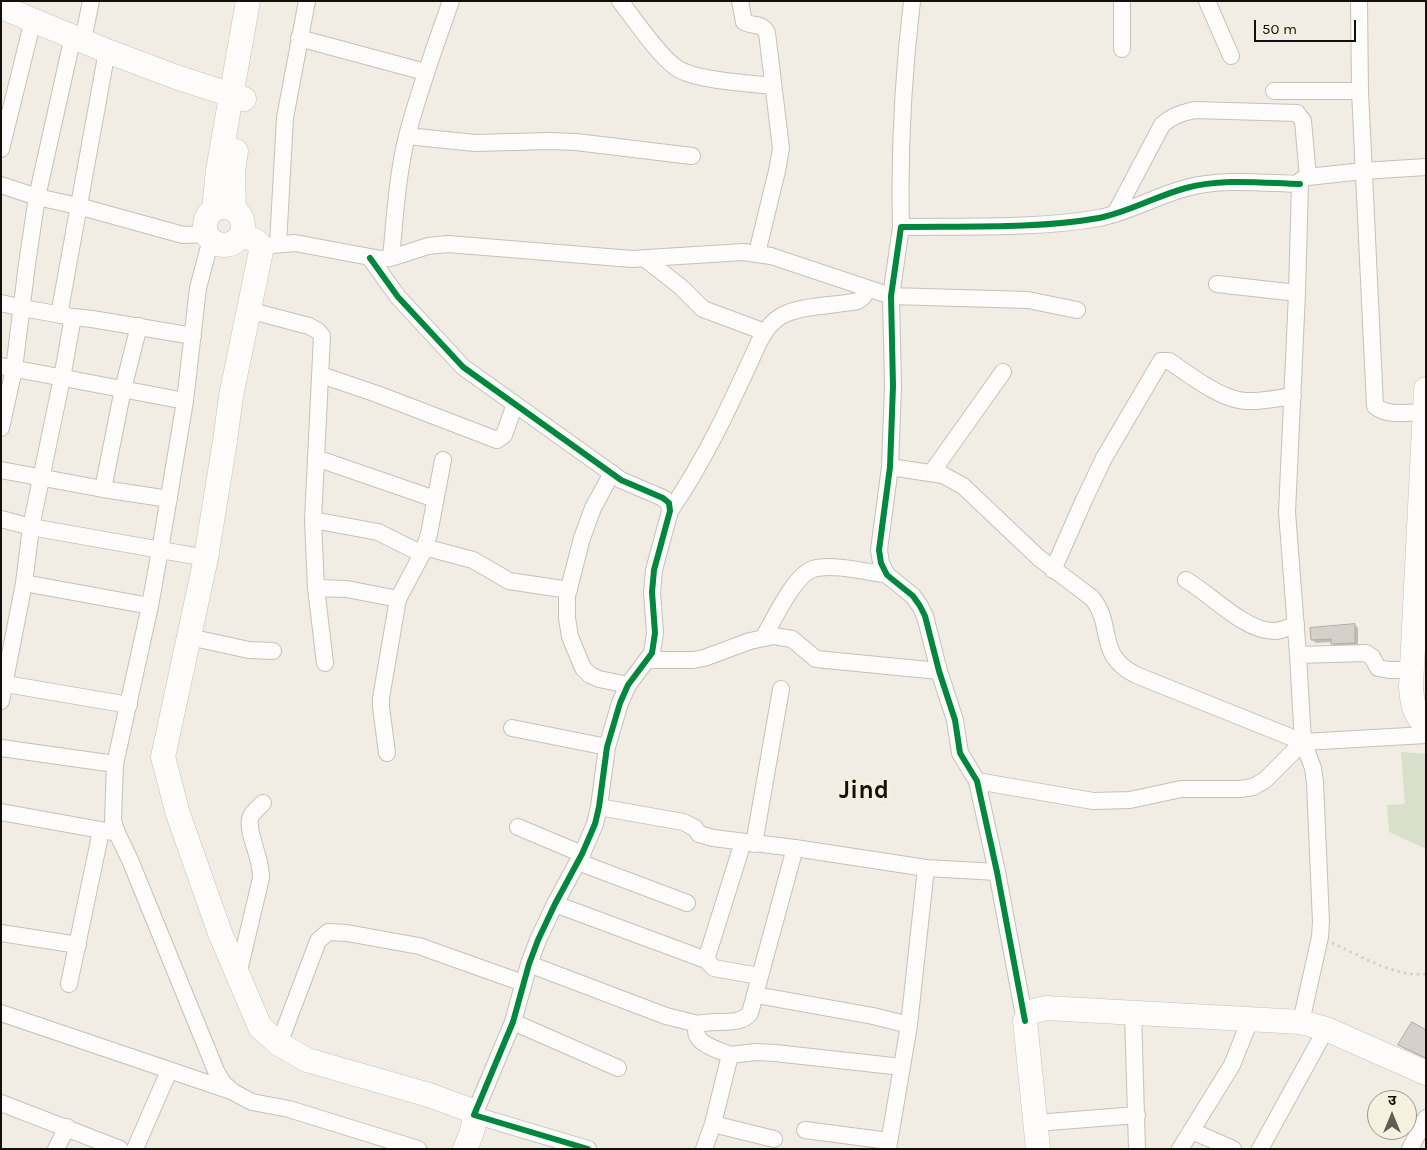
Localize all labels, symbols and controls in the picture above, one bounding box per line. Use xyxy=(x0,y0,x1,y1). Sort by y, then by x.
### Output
scale bar xyxy=(1257,10,1360,42)
text: 50 m xyxy=(1262,20,1297,38)
district label: Jind xyxy=(839,776,889,806)
north arrow xyxy=(1367,1090,1417,1140)
text: उ xyxy=(1388,1092,1396,1109)

